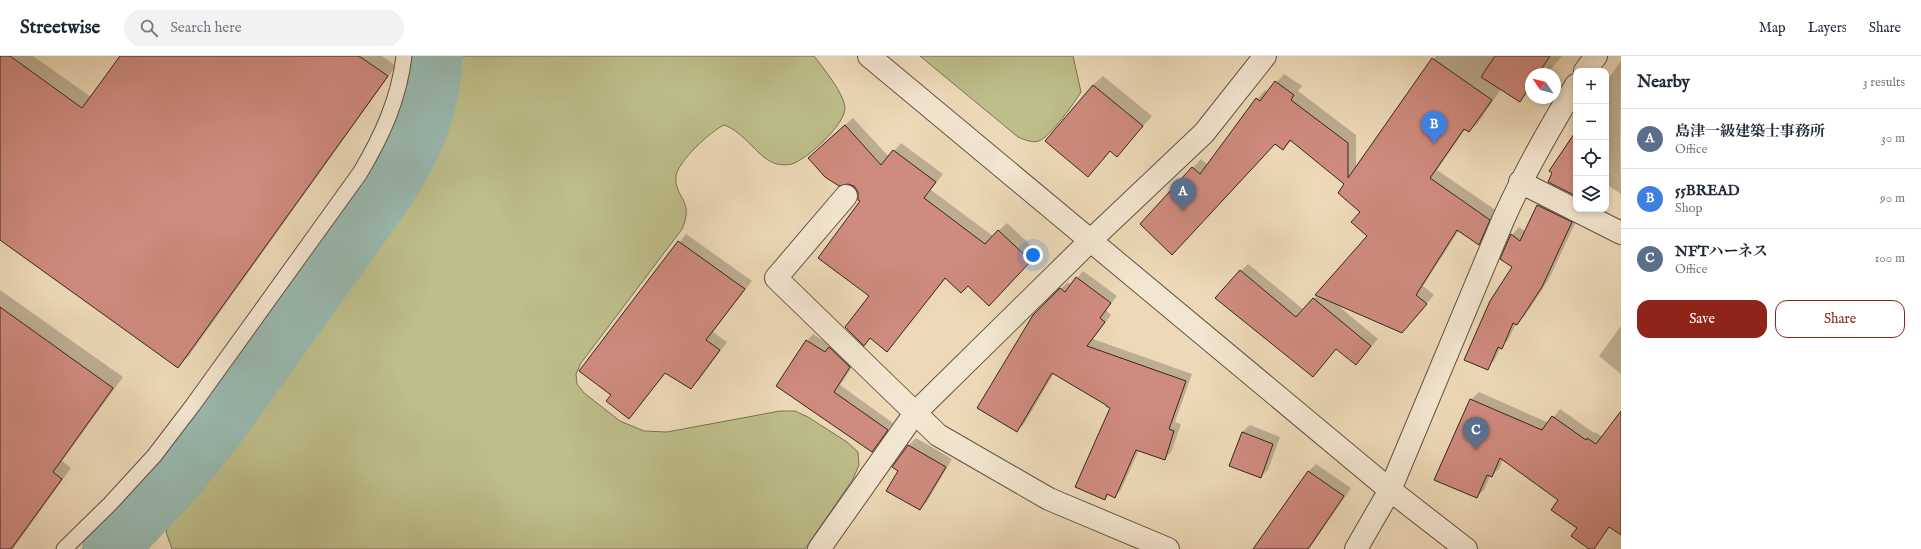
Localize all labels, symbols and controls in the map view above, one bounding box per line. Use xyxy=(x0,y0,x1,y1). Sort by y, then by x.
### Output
search box xyxy=(124,10,404,46)
text: Streetwise xyxy=(20,16,100,40)
icon: search xyxy=(138,17,160,39)
text: Search here xyxy=(170,18,242,37)
text: Map xyxy=(1759,19,1786,37)
text: Layers xyxy=(1808,19,1847,37)
text: Share xyxy=(1869,19,1901,37)
north arrow xyxy=(1525,68,1561,104)
map controls xyxy=(1573,68,1609,212)
button: + xyxy=(1573,68,1609,104)
text: Nearby xyxy=(1637,72,1690,93)
text: 3 results xyxy=(1863,74,1905,91)
button: − xyxy=(1573,104,1609,140)
pin: B xyxy=(1421,111,1447,144)
text: 島津一級建築士事務所 xyxy=(1675,122,1825,141)
text: A xyxy=(1646,130,1654,147)
text: 30 m xyxy=(1881,130,1905,147)
button: locate xyxy=(1573,140,1609,176)
text: Office xyxy=(1675,141,1707,158)
button: layers xyxy=(1573,176,1609,212)
pin: A xyxy=(1170,178,1196,211)
text: 55BREAD xyxy=(1675,181,1740,200)
text: B xyxy=(1646,190,1654,207)
text: 90 m xyxy=(1880,190,1905,207)
text: Shop xyxy=(1675,200,1703,217)
text: NFTハーネス xyxy=(1675,242,1768,261)
your location xyxy=(1023,245,1043,265)
text: C xyxy=(1645,250,1655,267)
text: 100 m xyxy=(1875,250,1905,267)
text: Office xyxy=(1675,261,1707,278)
button: Save xyxy=(1637,300,1767,338)
button: Share xyxy=(1775,300,1905,338)
pin: C xyxy=(1463,417,1489,450)

